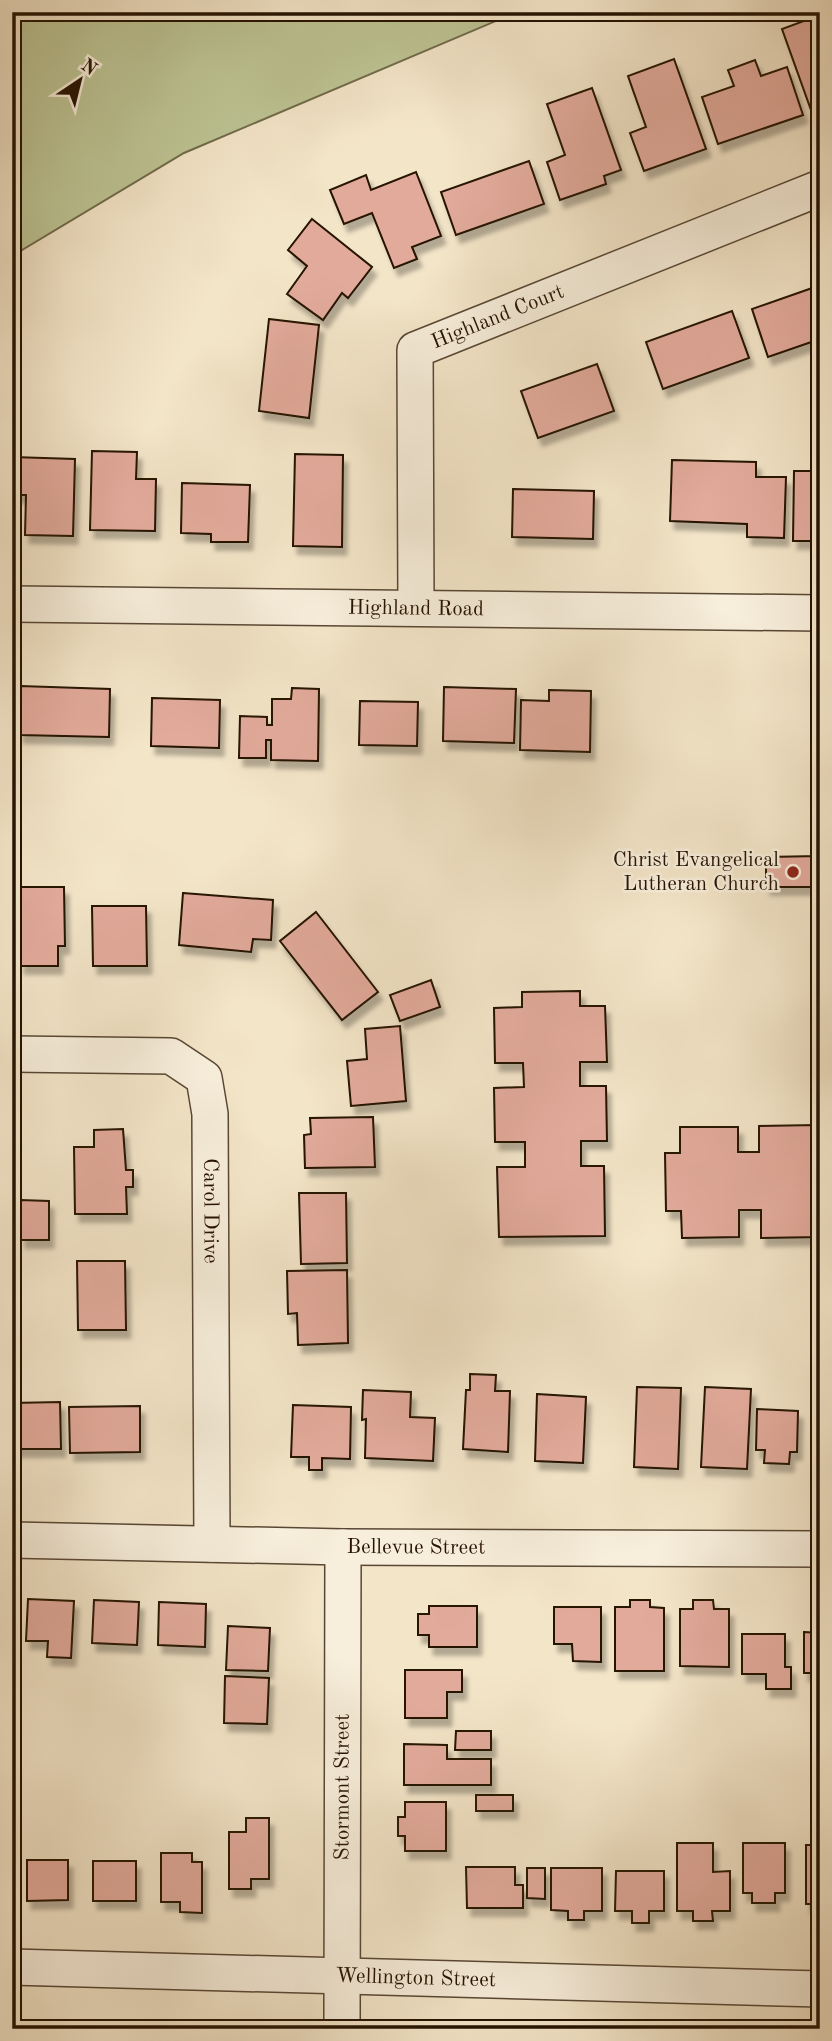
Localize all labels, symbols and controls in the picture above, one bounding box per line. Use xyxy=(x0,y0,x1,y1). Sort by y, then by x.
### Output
north arrow xyxy=(46,46,116,116)
text: N xyxy=(77,56,100,80)
street label: Highland Court xyxy=(428,281,567,353)
street label: Highland Road xyxy=(348,597,484,620)
place label: Christ Evangelical Lutheran Church xyxy=(613,850,779,895)
marker: Christ Evangelical Lutheran Church xyxy=(785,864,801,880)
street label: Carol Drive xyxy=(200,1158,221,1264)
street label: Bellevue Street xyxy=(346,1537,485,1558)
street label: Stormont Street xyxy=(332,1714,353,1860)
street label: Wellington Street xyxy=(335,1965,496,1991)

